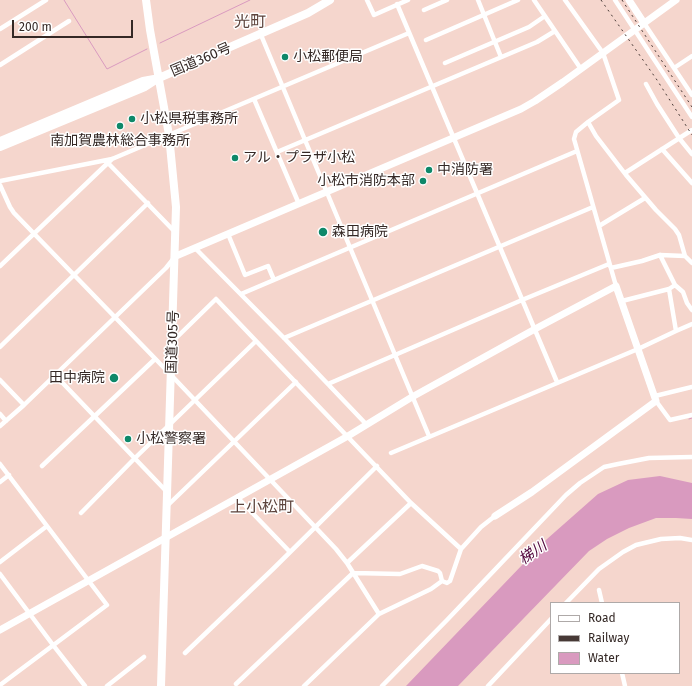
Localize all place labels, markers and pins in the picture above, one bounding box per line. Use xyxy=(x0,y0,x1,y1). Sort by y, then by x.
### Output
place label: 小松郵便局 xyxy=(293,49,363,65)
marker: 小松郵便局 xyxy=(280,52,290,62)
place label: 小松県税事務所 xyxy=(140,111,238,127)
marker: 小松県税事務所 xyxy=(127,114,137,124)
marker: 南加賀農林総合事務所 xyxy=(115,121,125,131)
place label: 南加賀農林総合事務所 xyxy=(50,133,190,149)
place label: アル・プラザ小松 xyxy=(243,150,355,166)
marker: アル・プラザ小松 xyxy=(230,153,240,163)
place label: 中消防署 xyxy=(437,162,493,178)
marker: 中消防署 xyxy=(424,165,434,175)
place label: 小松市消防本部 xyxy=(317,173,415,189)
marker: 小松市消防本部 xyxy=(418,176,428,186)
place label: 森田病院 xyxy=(332,224,388,240)
marker: 森田病院 xyxy=(317,226,329,238)
place label: 田中病院 xyxy=(49,370,105,386)
marker: 田中病院 xyxy=(108,372,120,384)
place label: 小松警察署 xyxy=(136,431,206,447)
marker: 小松警察署 xyxy=(123,434,133,444)

